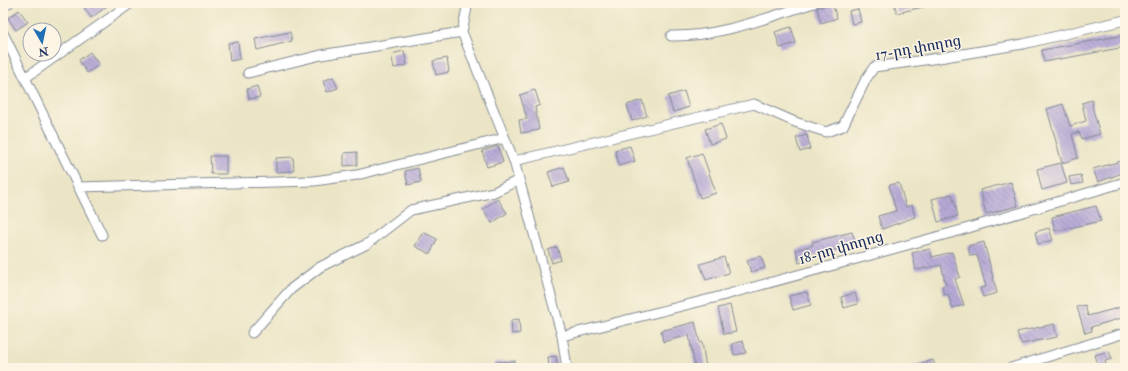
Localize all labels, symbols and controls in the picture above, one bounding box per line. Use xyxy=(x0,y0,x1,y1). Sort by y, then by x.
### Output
north arrow xyxy=(22,22,62,62)
street label: 17-րդ փողոց xyxy=(874,31,962,65)
text: N xyxy=(36,44,50,59)
street label: 18-րդ փողոց xyxy=(797,227,885,269)

